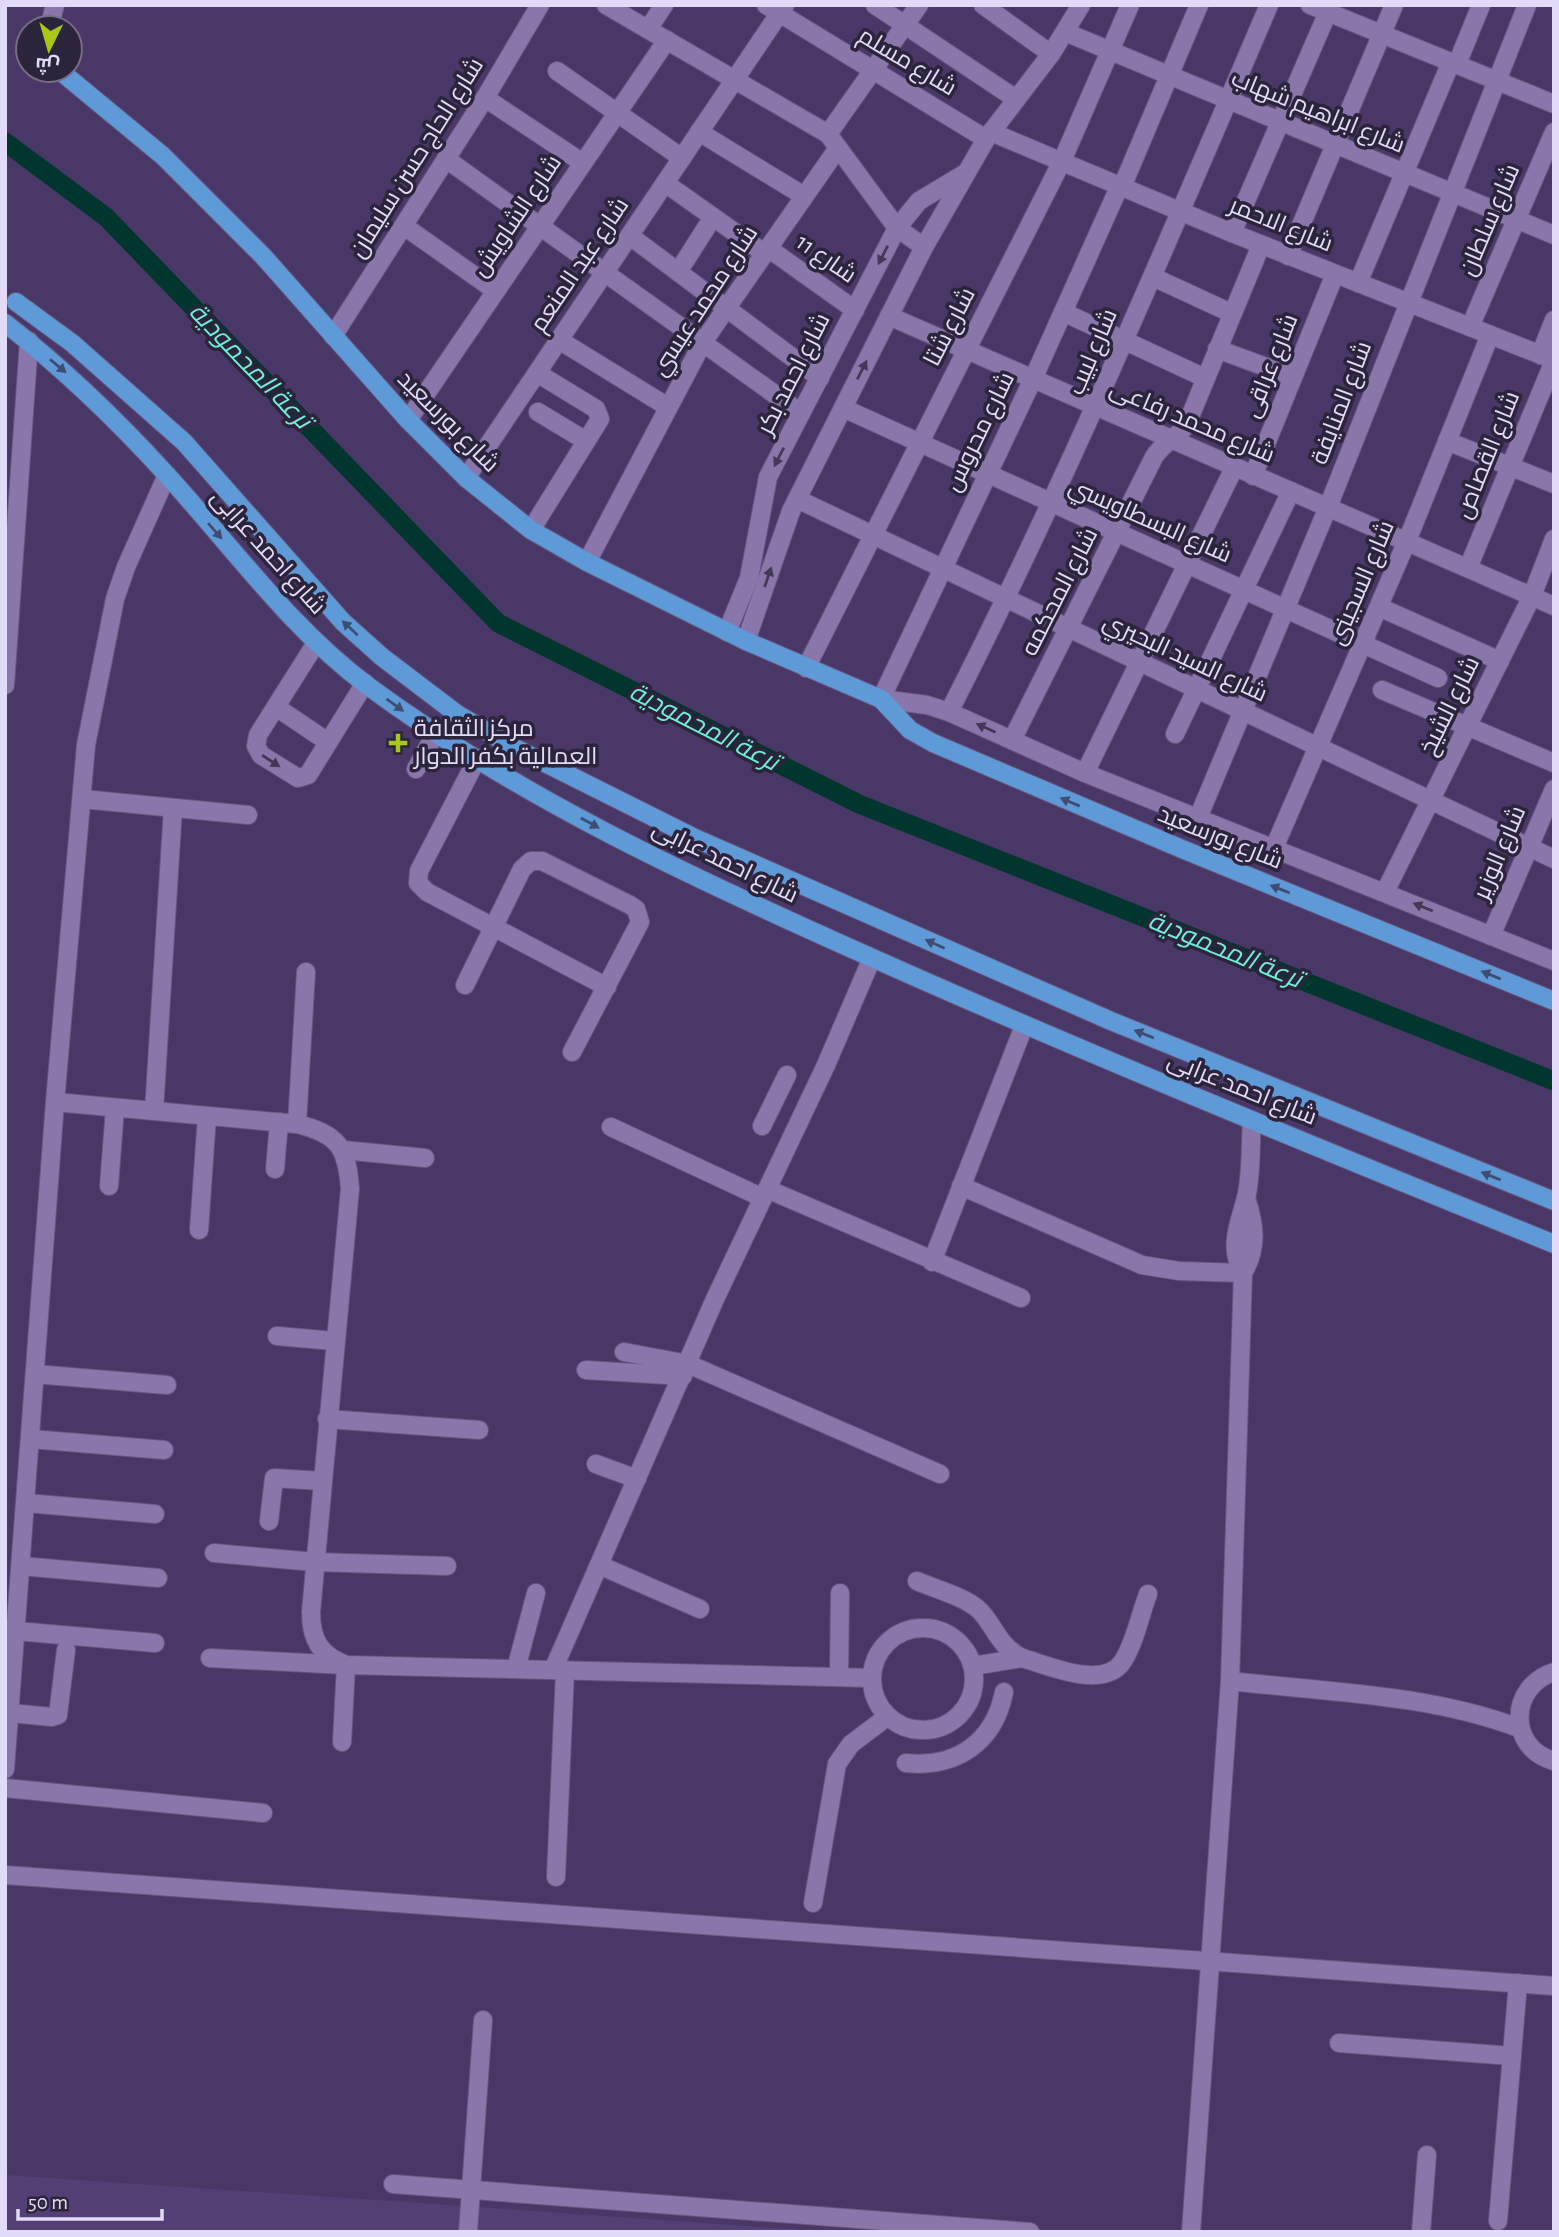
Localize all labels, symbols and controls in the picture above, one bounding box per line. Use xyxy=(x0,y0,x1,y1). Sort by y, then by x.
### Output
north arrow xyxy=(14,14,84,84)
street label: شارع مسلم xyxy=(852,23,961,103)
text: ش xyxy=(35,53,61,76)
street label: شارع الحاج حسن سليمان xyxy=(345,53,491,264)
street label: شارع ابراهيم شهاب xyxy=(1227,65,1408,160)
street label: شارع الشاويش xyxy=(467,150,569,283)
street label: شارع سلطان xyxy=(1455,160,1527,281)
street label: شارع الاحمر xyxy=(1223,192,1336,259)
street label: شارع عبد المنعم xyxy=(526,193,636,338)
street label: شارع محمد عيسي xyxy=(647,221,767,383)
street label: شارع 11 xyxy=(790,229,861,290)
one-way arrow xyxy=(878,245,889,265)
street label: شارع شتا xyxy=(919,283,983,371)
water label: ترعة المحمودية xyxy=(183,298,320,438)
street label: شارع لبيب xyxy=(1063,305,1125,400)
street label: شارع احمد بكر xyxy=(751,309,837,442)
street label: شارع عراقى xyxy=(1238,310,1305,422)
street label: شارع المنايفة xyxy=(1307,338,1379,469)
one-way arrow xyxy=(50,358,67,373)
one-way arrow xyxy=(856,360,867,380)
street label: شارع بورسعيد xyxy=(391,366,504,479)
street label: شارع محروس xyxy=(940,368,1022,497)
street label: شارع محمد رفاعى xyxy=(1105,376,1278,470)
street label: شارع القصاص xyxy=(1451,388,1527,523)
one-way arrow xyxy=(773,447,784,467)
street label: شارع البسطاويسي xyxy=(1063,473,1235,572)
street label: شارع احمد عرابى xyxy=(204,484,331,621)
street label: شارع السجينى xyxy=(1324,517,1402,650)
one-way arrow xyxy=(207,522,222,539)
street label: شارع المحكمه xyxy=(1017,524,1105,661)
one-way arrow xyxy=(763,566,774,587)
street label: شارع السيد البحيري xyxy=(1097,609,1271,711)
one-way arrow xyxy=(341,620,359,636)
street label: شارع الشيخ xyxy=(1415,653,1487,760)
water label: ترعة المحمودية xyxy=(625,678,787,779)
one-way arrow xyxy=(386,698,405,712)
place label: مركز الثقافة العمالية بكفر الدوار xyxy=(412,716,598,769)
one-way arrow xyxy=(975,722,996,733)
marker: مركز الثقافة العمالية بكفر الدوار xyxy=(388,733,408,753)
one-way arrow xyxy=(261,754,280,767)
one-way arrow xyxy=(1060,796,1080,808)
street label: شارع بورسعيد xyxy=(1153,801,1286,877)
street label: شارع الوزير xyxy=(1468,802,1533,906)
street label: شارع احمد عرابى xyxy=(647,816,802,910)
one-way arrow xyxy=(580,817,600,829)
one-way arrow xyxy=(1269,884,1290,895)
one-way arrow xyxy=(1412,902,1433,913)
water label: ترعة المحمودية xyxy=(1144,907,1310,995)
one-way arrow xyxy=(925,938,945,950)
one-way arrow xyxy=(1480,970,1501,981)
one-way arrow xyxy=(1133,1029,1154,1040)
street label: شارع احمد عرابى xyxy=(1163,1047,1320,1133)
one-way arrow xyxy=(1480,1170,1501,1181)
scale bar xyxy=(18,2178,161,2222)
text: 50 m xyxy=(28,2192,68,2213)

